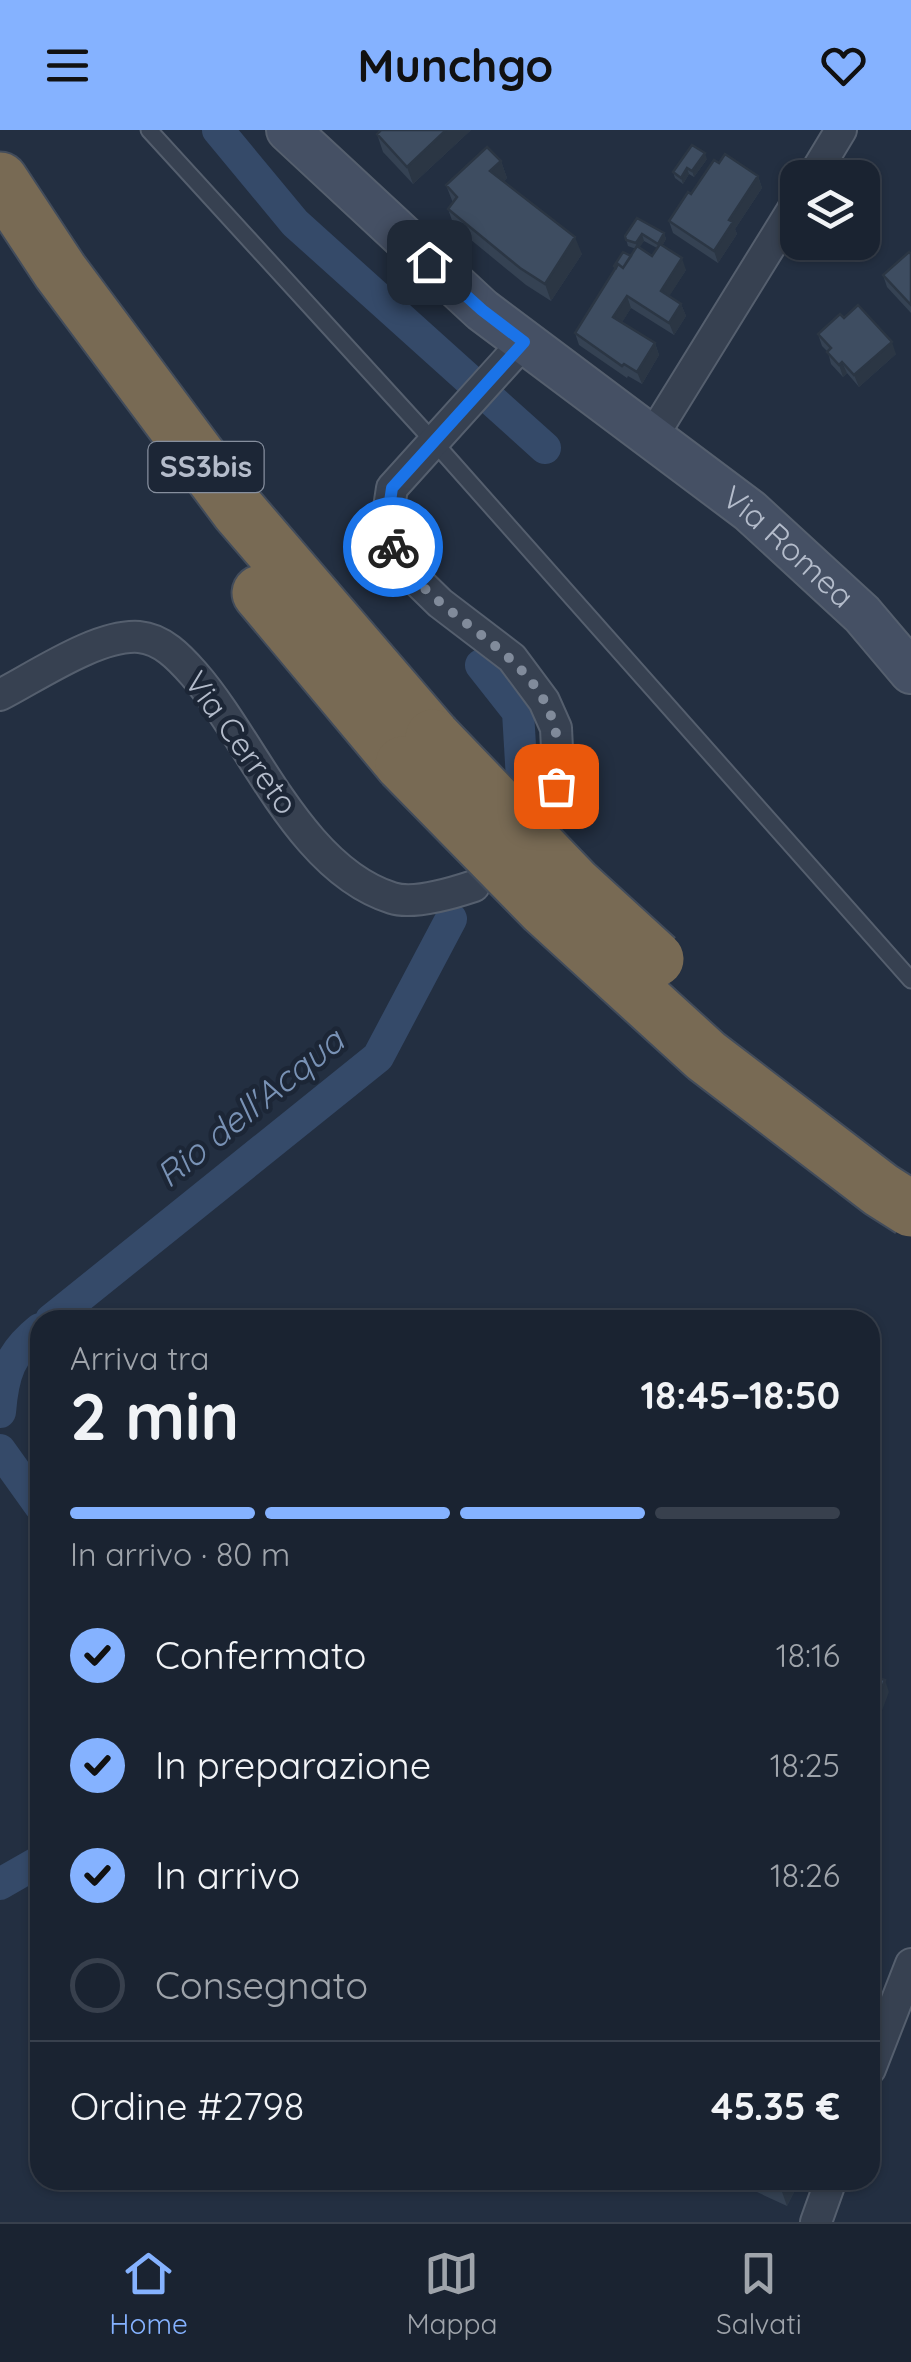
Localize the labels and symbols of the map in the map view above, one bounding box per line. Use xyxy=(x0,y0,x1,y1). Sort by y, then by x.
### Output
pin xyxy=(387,220,472,305)
road number: SS3bis xyxy=(148,442,264,492)
street label: Via Romea xyxy=(715,476,863,616)
courier xyxy=(343,497,443,597)
street label: Via Cerreto xyxy=(176,663,307,822)
pin xyxy=(514,744,599,829)
water label: Rio dell'Acqua xyxy=(147,1017,353,1196)

